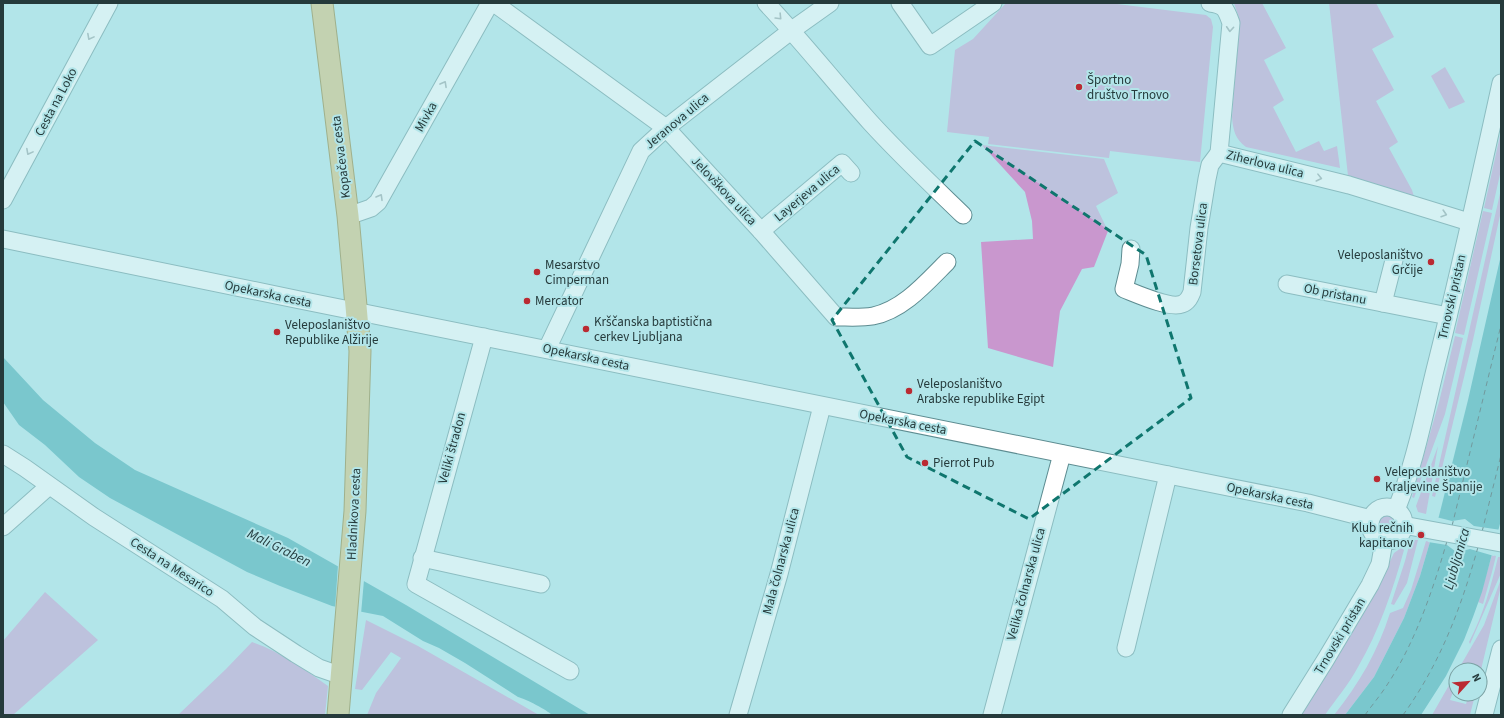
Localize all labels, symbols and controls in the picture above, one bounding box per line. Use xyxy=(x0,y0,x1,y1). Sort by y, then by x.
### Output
one-way arrow xyxy=(774,12,782,20)
one-way arrow xyxy=(1226,26,1235,32)
one-way arrow xyxy=(88,33,95,40)
street label: Cesta na Loko xyxy=(30,65,82,139)
place label: Športno društvo Trnovo xyxy=(1087,71,1169,104)
one-way arrow xyxy=(440,80,447,88)
marker: Športno društvo Trnovo xyxy=(1074,82,1084,92)
street label: Jeranova ulica xyxy=(641,89,713,153)
street label: Mivka xyxy=(410,99,442,135)
street label: Kopačeva cesta xyxy=(327,115,355,199)
street label: Ziherlova ulica xyxy=(1224,146,1306,182)
one-way arrow xyxy=(26,148,34,155)
street label: Jelovškova ulica xyxy=(687,152,761,230)
street label: Layerjeva ulica xyxy=(770,160,844,226)
one-way arrow xyxy=(1316,173,1322,181)
one-way arrow xyxy=(376,194,383,201)
street label: Borsetova ulica xyxy=(1184,202,1212,286)
one-way arrow xyxy=(1440,209,1447,218)
place label: Veleposlaništvo Grčije xyxy=(1338,246,1423,279)
street label: Trnovski pristan xyxy=(1433,253,1471,341)
place label: Mesarstvo Cimperman xyxy=(545,256,609,289)
marker: Veleposlaništvo Grčije xyxy=(1426,257,1436,267)
marker: Mesarstvo Cimperman xyxy=(532,267,542,277)
street label: Opekarska cesta xyxy=(223,276,313,312)
street label: Ob pristanu xyxy=(1302,279,1368,309)
place label: Mercator xyxy=(535,292,584,310)
marker: Mercator xyxy=(522,296,532,306)
place label: Krščanska baptistična cerkev Ljubljana xyxy=(594,313,712,346)
place label: Veleposlaništvo Republike Alžirije xyxy=(285,316,378,349)
marker: Krščanska baptistična cerkev Ljubljana xyxy=(581,324,591,334)
marker: Veleposlaništvo Republike Alžirije xyxy=(272,327,282,337)
street label: Opekarska cesta xyxy=(541,339,631,375)
place label: Veleposlaništvo Arabske republike Egipt xyxy=(917,375,1045,408)
marker: Veleposlaništvo Arabske republike Egipt xyxy=(904,386,914,396)
street label: Opekarska cesta xyxy=(858,405,948,439)
street label: Veliki štradon xyxy=(434,410,470,486)
place label: Pierrot Pub xyxy=(933,454,994,472)
marker: Pierrot Pub xyxy=(920,458,930,468)
place label: Veleposlaništvo Kraljevine Španije xyxy=(1385,463,1482,496)
street label: Hladnikova cesta xyxy=(343,468,365,560)
marker: Veleposlaništvo Kraljevine Španije xyxy=(1372,474,1382,484)
street label: Opekarska cesta xyxy=(1225,478,1315,514)
street label: Mala čolnarska ulica xyxy=(758,506,804,616)
place label: Klub rečnih kapitanov xyxy=(1351,519,1413,552)
water label: Mali Graben xyxy=(244,524,314,572)
water label: Ljubljanica xyxy=(1439,525,1475,592)
street label: Velika čolnarska ulica xyxy=(1002,526,1050,642)
marker: Klub rečnih kapitanov xyxy=(1416,530,1426,540)
street label: Cesta na Mesarico xyxy=(126,533,218,601)
street label: Trnovski pristan xyxy=(1310,594,1370,678)
north arrow xyxy=(1448,662,1488,702)
text: N xyxy=(1468,671,1485,684)

